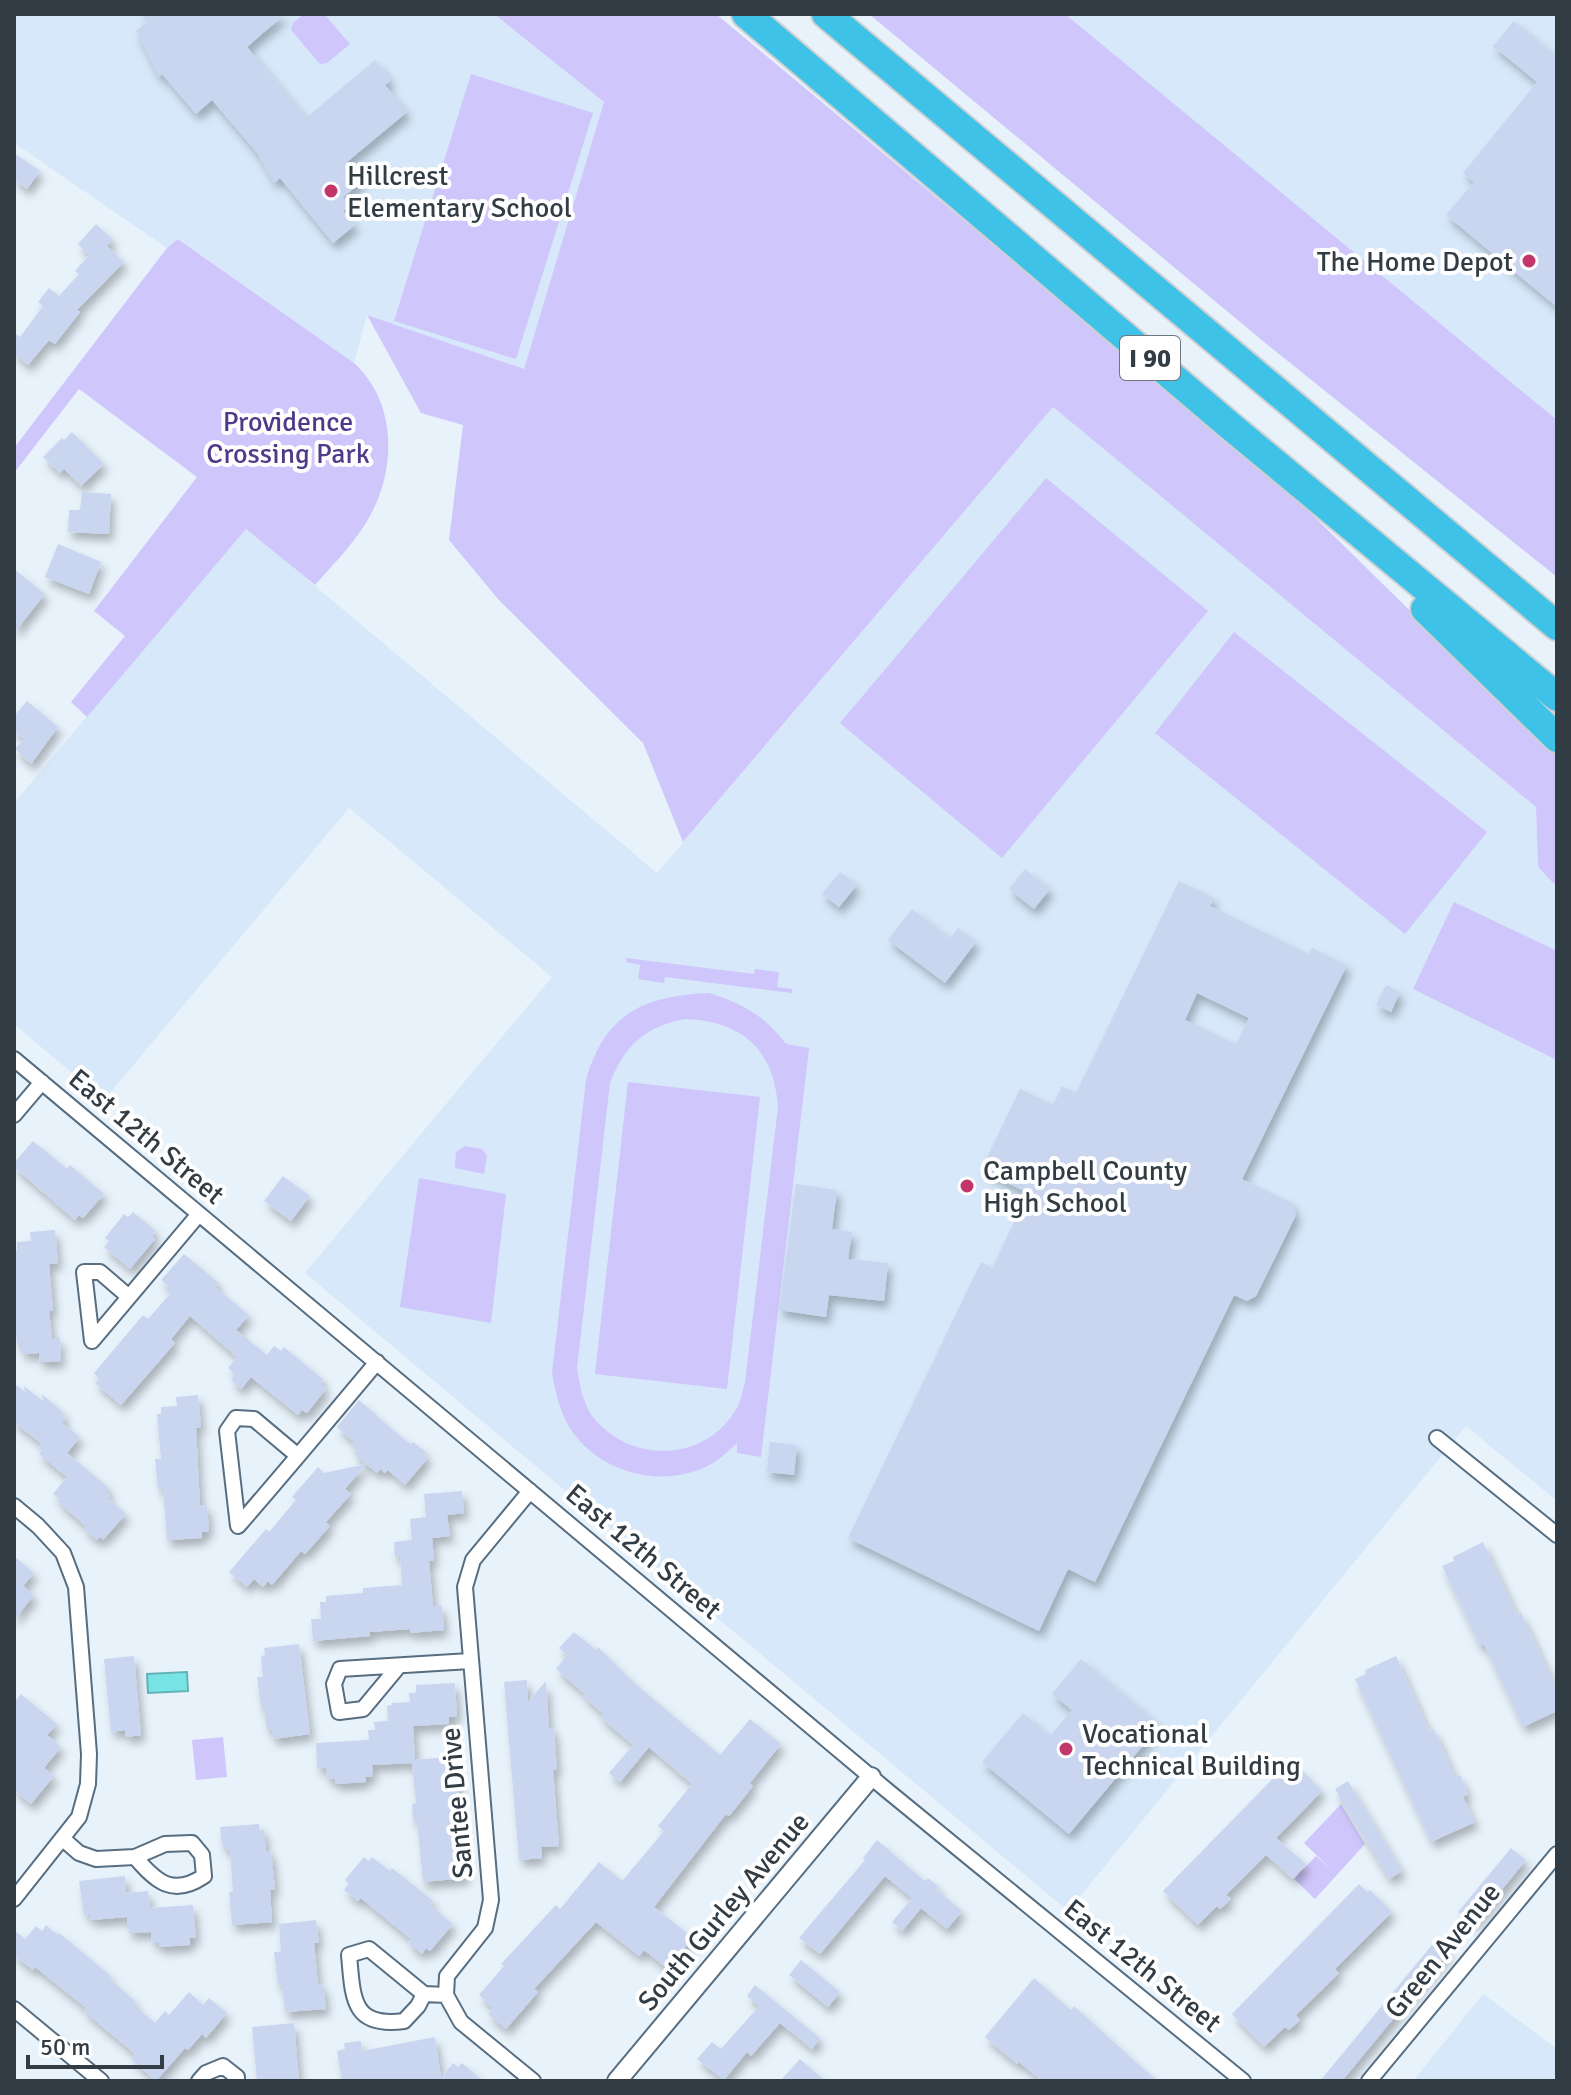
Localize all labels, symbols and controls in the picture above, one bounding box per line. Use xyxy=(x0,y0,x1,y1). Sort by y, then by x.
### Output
place label: Hillcrest Elementary School xyxy=(347,159,572,225)
marker: Hillcrest Elementary School xyxy=(322,182,340,200)
place label: The Home Depot xyxy=(1317,245,1513,279)
marker: The Home Depot xyxy=(1520,252,1538,270)
road number: I 90 xyxy=(1120,336,1180,380)
park label: Providence Crossing Park xyxy=(206,405,370,471)
street label: East 12th Street xyxy=(62,1062,231,1212)
place label: Campbell County High School xyxy=(983,1154,1187,1220)
marker: Campbell County High School xyxy=(958,1177,976,1195)
street label: East 12th Street xyxy=(559,1477,728,1627)
place label: Vocational Technical Building xyxy=(1082,1717,1301,1783)
street label: Santee Drive xyxy=(433,1726,481,1880)
marker: Vocational Technical Building xyxy=(1057,1740,1075,1758)
street label: South Gurley Avenue xyxy=(631,1805,817,2018)
street label: Green Avenue xyxy=(1378,1876,1508,2025)
street label: East 12th Street xyxy=(1057,1892,1228,2040)
scale bar xyxy=(28,2019,162,2069)
text: 50 m xyxy=(40,2032,90,2062)

